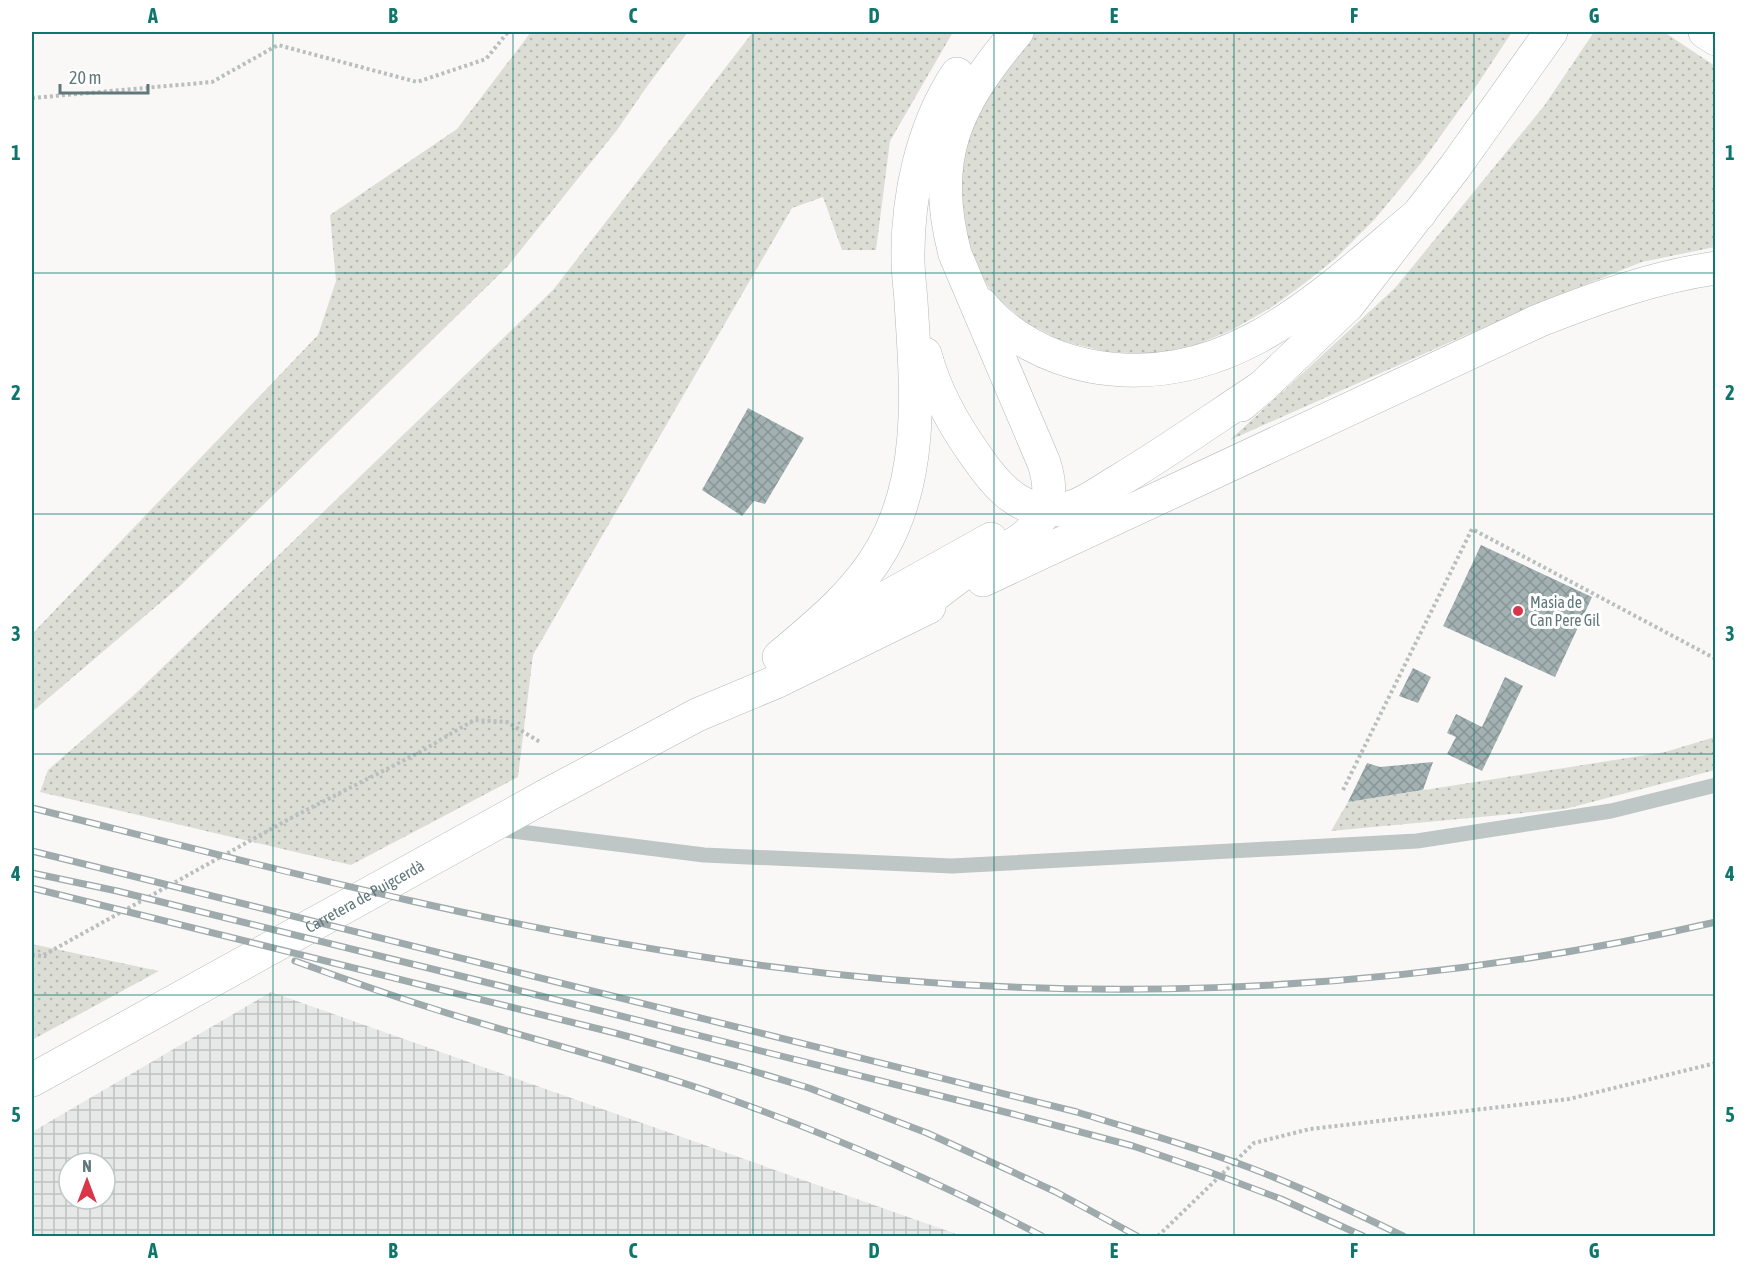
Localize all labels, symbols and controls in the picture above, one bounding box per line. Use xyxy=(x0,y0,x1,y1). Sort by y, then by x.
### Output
text: A xyxy=(147,4,158,27)
text: B xyxy=(388,4,398,27)
text: C xyxy=(629,4,638,27)
text: D xyxy=(868,4,880,27)
text: E xyxy=(1110,4,1119,27)
text: F xyxy=(1350,4,1358,27)
text: G xyxy=(1589,4,1600,27)
scale bar xyxy=(60,57,148,95)
text: 20 m xyxy=(69,67,101,88)
text: 1 xyxy=(11,141,21,164)
text: 1 xyxy=(1725,141,1735,164)
text: 2 xyxy=(11,381,21,404)
text: 2 xyxy=(1725,381,1735,404)
place label: Masia de Can Pere Gil xyxy=(1530,593,1601,629)
marker: Masia de Can Pere Gil xyxy=(1511,604,1525,618)
text: 3 xyxy=(11,622,21,645)
text: 3 xyxy=(1725,622,1735,645)
street label: Carretera de Puigcerdà xyxy=(302,856,427,936)
text: 4 xyxy=(10,862,21,885)
text: 4 xyxy=(1724,862,1735,885)
text: 5 xyxy=(11,1103,21,1126)
text: 5 xyxy=(1725,1103,1735,1126)
north arrow xyxy=(57,1151,117,1211)
text: N xyxy=(82,1157,92,1175)
text: A xyxy=(147,1239,158,1262)
text: B xyxy=(388,1239,398,1262)
text: C xyxy=(629,1239,638,1262)
text: D xyxy=(868,1239,880,1262)
text: E xyxy=(1110,1239,1119,1262)
text: F xyxy=(1350,1239,1358,1262)
text: G xyxy=(1589,1239,1600,1262)

